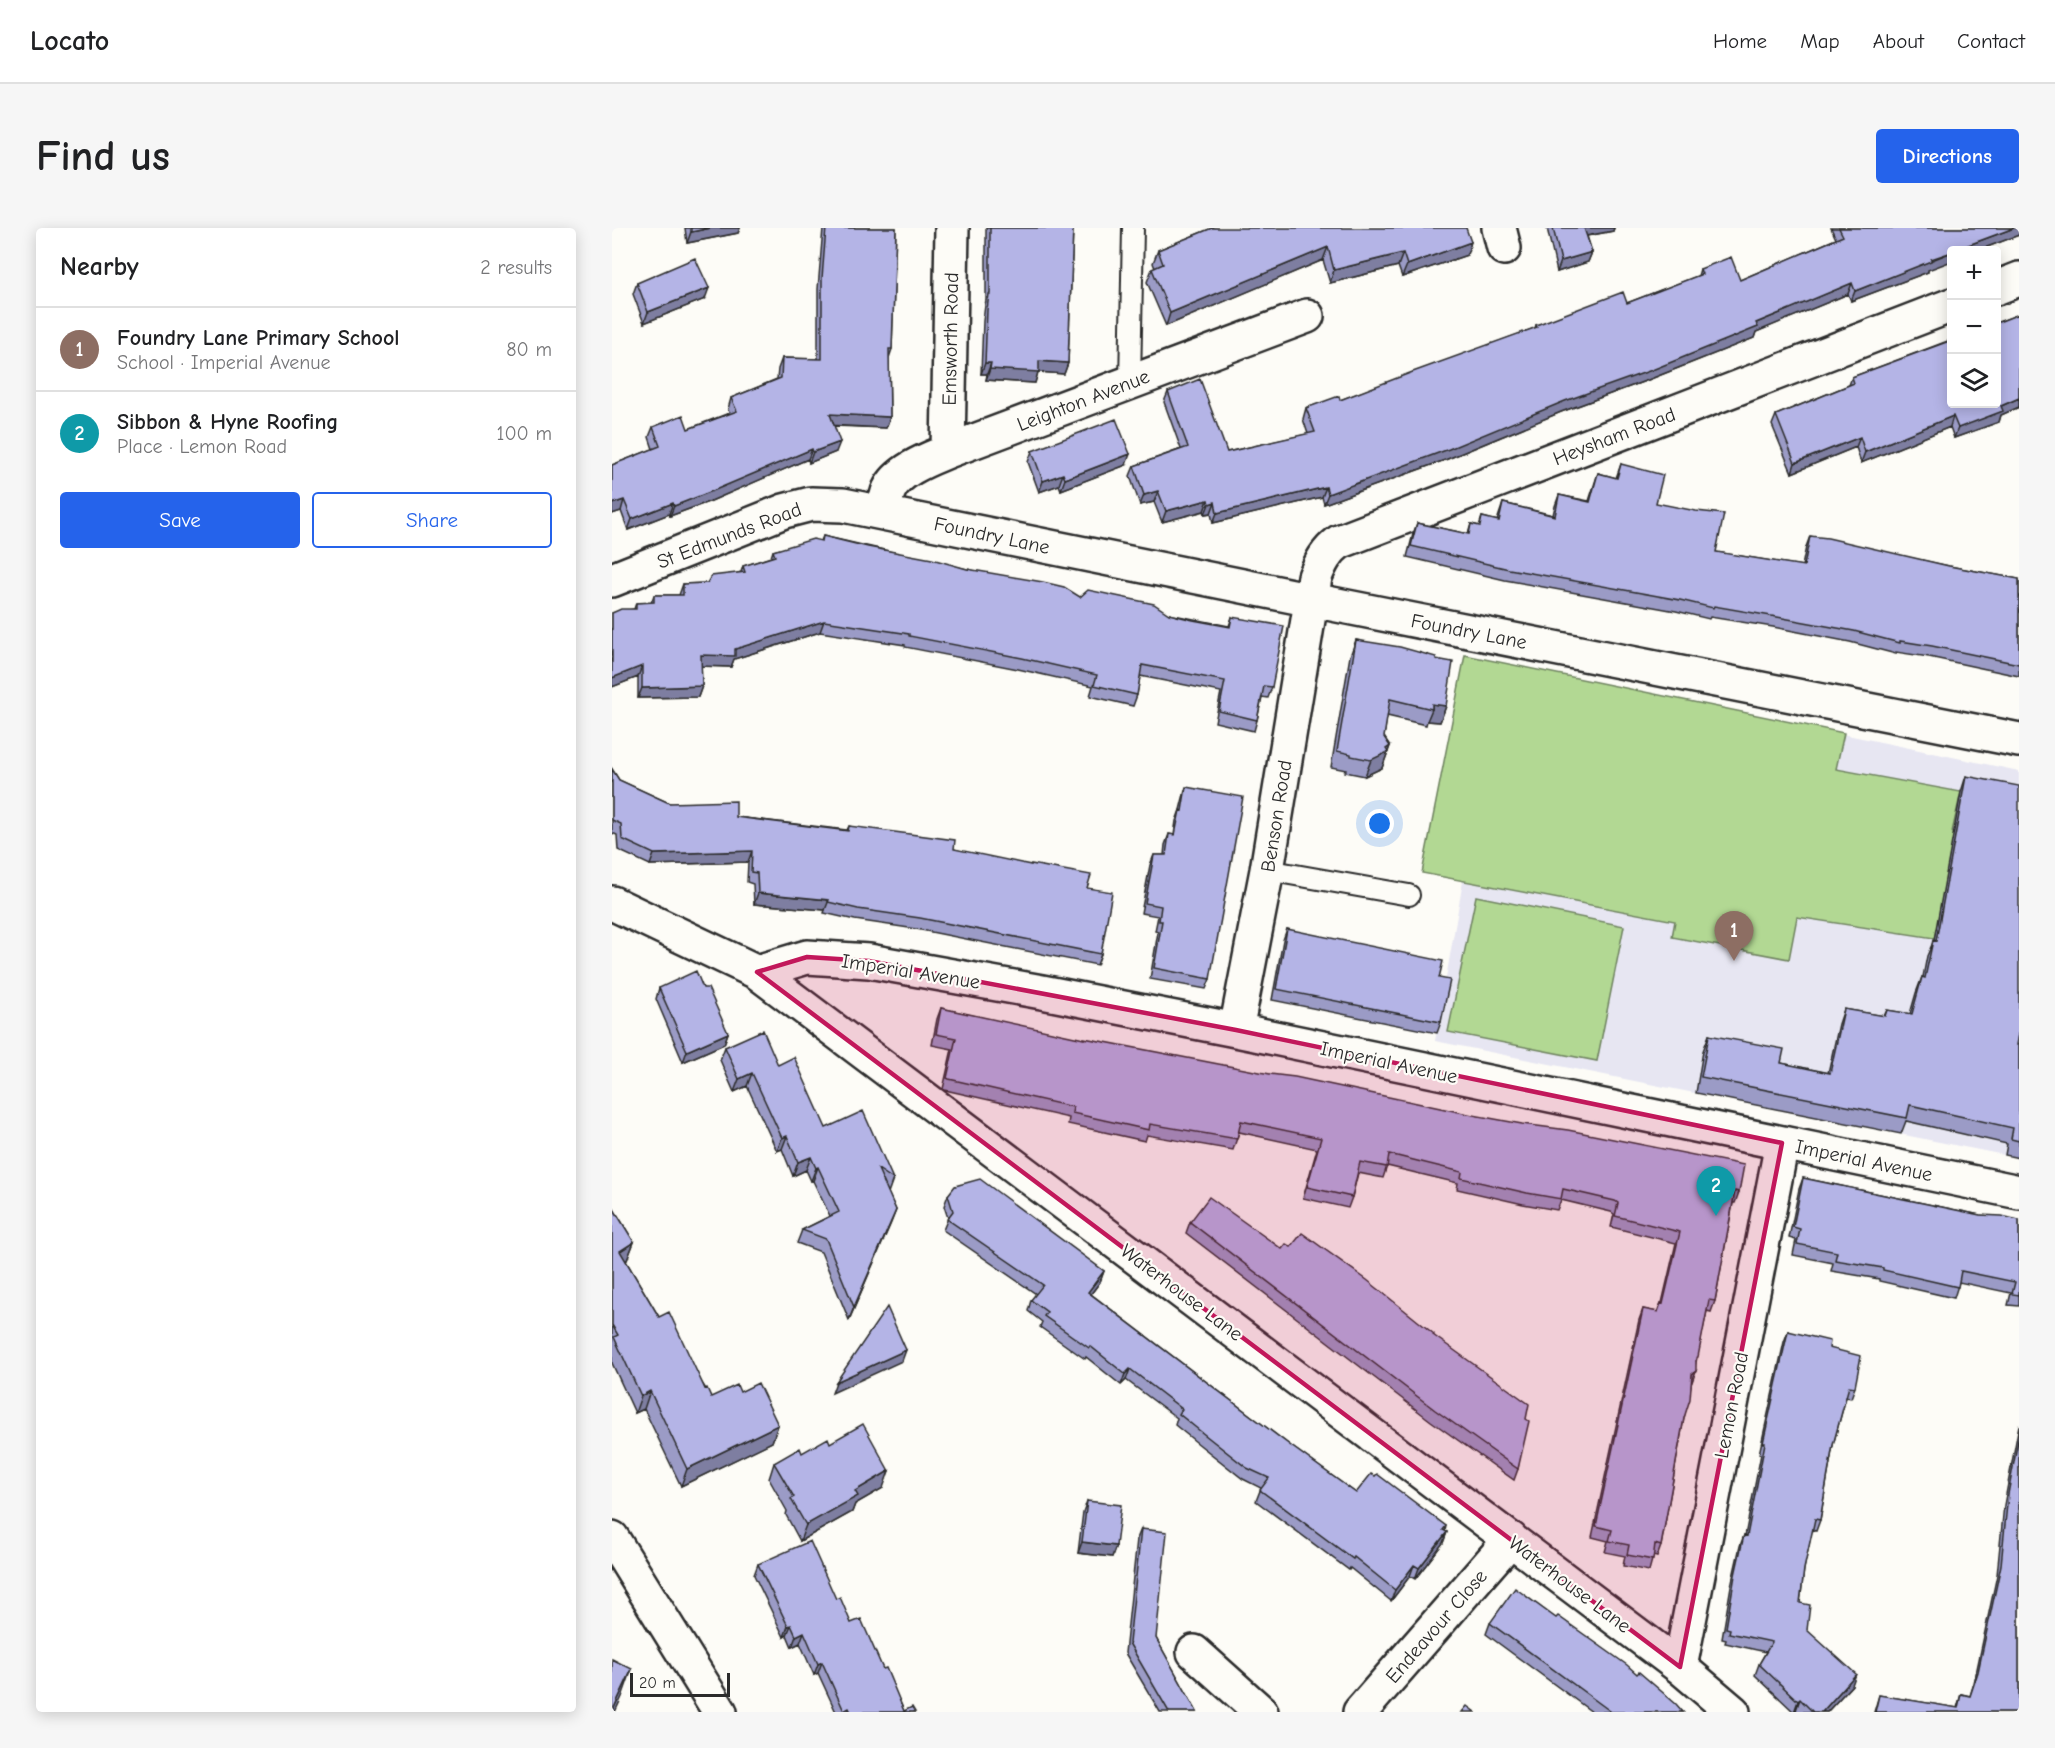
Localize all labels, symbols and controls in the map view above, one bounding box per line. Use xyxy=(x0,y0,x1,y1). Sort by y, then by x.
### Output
text: Locato xyxy=(30,25,109,57)
text: Home xyxy=(1713,29,1767,53)
text: Map xyxy=(1800,29,1840,53)
text: About xyxy=(1873,29,1924,53)
text: Contact xyxy=(1957,29,2025,53)
button: Directions xyxy=(1876,129,2019,183)
text: Find us xyxy=(36,132,170,181)
map controls xyxy=(1947,246,2001,408)
button: + xyxy=(1947,246,2001,300)
text: Nearby xyxy=(60,252,139,282)
text: 2 results xyxy=(480,256,552,279)
street label: Emsworth Road xyxy=(938,272,963,406)
button: − xyxy=(1947,300,2001,354)
text: Foundry Lane Primary School xyxy=(117,325,400,351)
text: 1 xyxy=(76,338,83,361)
text: 80 m xyxy=(506,338,552,361)
text: School · Imperial Avenue xyxy=(117,351,331,374)
button: layers xyxy=(1947,354,2001,408)
street label: Leighton Avenue xyxy=(1014,365,1153,436)
street label: Heysham Road xyxy=(1550,403,1679,470)
text: Sibbon & Hyne Roofing xyxy=(117,409,338,435)
text: 2 xyxy=(75,422,84,445)
text: 100 m xyxy=(497,422,552,445)
text: Place · Lemon Road xyxy=(117,435,287,458)
button: Save xyxy=(60,492,300,548)
button: Share xyxy=(312,492,552,548)
street label: St Edmunds Road xyxy=(654,497,805,574)
street label: Foundry Lane xyxy=(932,512,1052,559)
street label: Foundry Lane xyxy=(1409,609,1529,654)
street label: Benson Road xyxy=(1256,758,1297,874)
your location xyxy=(1365,809,1394,838)
pin: 1 xyxy=(1714,912,1754,961)
street label: Imperial Avenue xyxy=(840,949,982,994)
street label: Imperial Avenue xyxy=(1318,1037,1460,1088)
street label: Imperial Avenue xyxy=(1793,1135,1935,1186)
pin: 2 xyxy=(1696,1166,1736,1216)
street label: Waterhouse Lane xyxy=(1116,1239,1247,1346)
street label: Lemon Road xyxy=(1710,1350,1753,1460)
street label: Waterhouse Lane xyxy=(1504,1531,1635,1638)
street label: Endeavour Close xyxy=(1381,1565,1492,1688)
scale bar xyxy=(630,1670,730,1698)
text: 20 m xyxy=(639,1674,676,1692)

